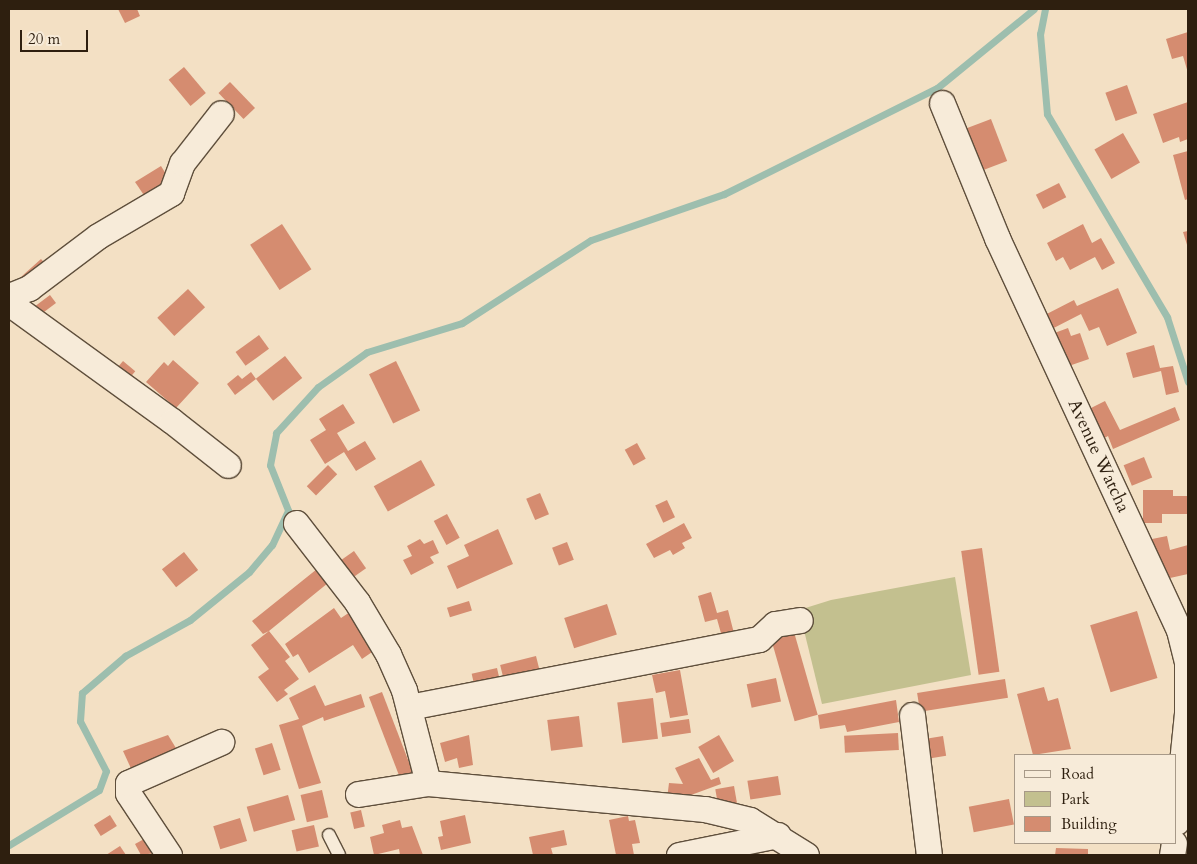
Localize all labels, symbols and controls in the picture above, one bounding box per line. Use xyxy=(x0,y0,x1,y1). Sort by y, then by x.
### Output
scale bar xyxy=(22,20,90,52)
text: 20 m xyxy=(28,29,60,49)
street label: Avenue Watcha xyxy=(1062,396,1134,516)
legend xyxy=(1014,754,1177,844)
text: Road xyxy=(1061,764,1094,784)
text: Park xyxy=(1061,789,1090,809)
text: Building xyxy=(1061,814,1117,834)

